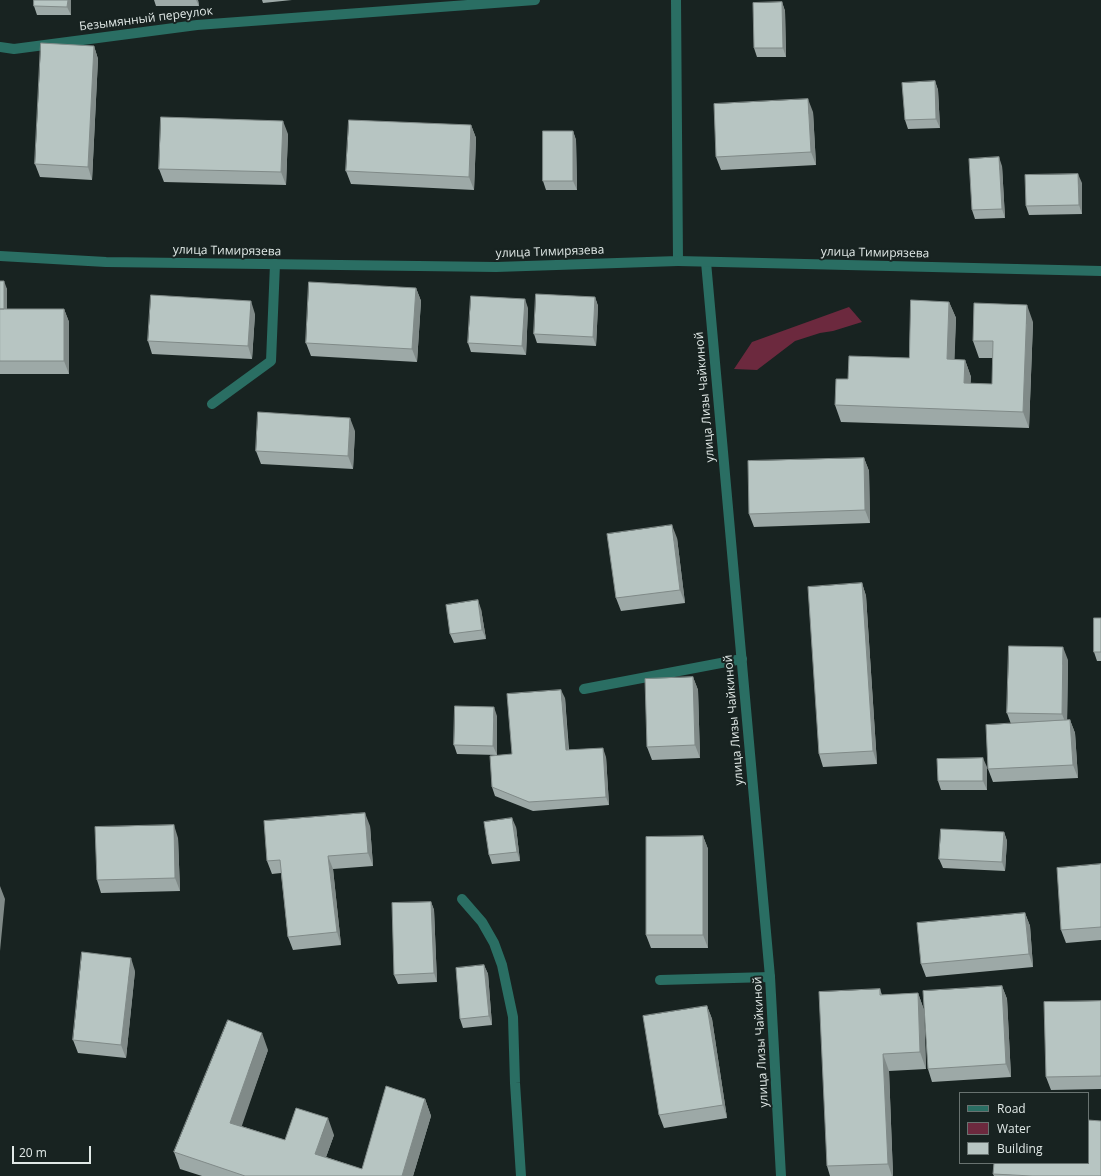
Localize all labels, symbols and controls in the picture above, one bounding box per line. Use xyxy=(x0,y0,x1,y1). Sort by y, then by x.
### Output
street label: Безымянный переулок xyxy=(78,4,214,34)
street label: улица Тимирязева xyxy=(173,243,281,259)
street label: улица Тимирязева xyxy=(496,243,604,261)
street label: улица Тимирязева xyxy=(821,245,929,261)
street label: улица Лизы Чайкиной xyxy=(692,331,718,463)
street label: улица Лизы Чайкиной xyxy=(721,654,747,786)
street label: улица Лизы Чайкиной xyxy=(750,976,772,1108)
legend xyxy=(959,1092,1089,1164)
text: Road xyxy=(997,1100,1026,1117)
text: Water xyxy=(997,1120,1031,1137)
scale bar xyxy=(14,1138,93,1164)
text: Building xyxy=(997,1140,1042,1157)
text: 20 m xyxy=(19,1144,47,1161)

